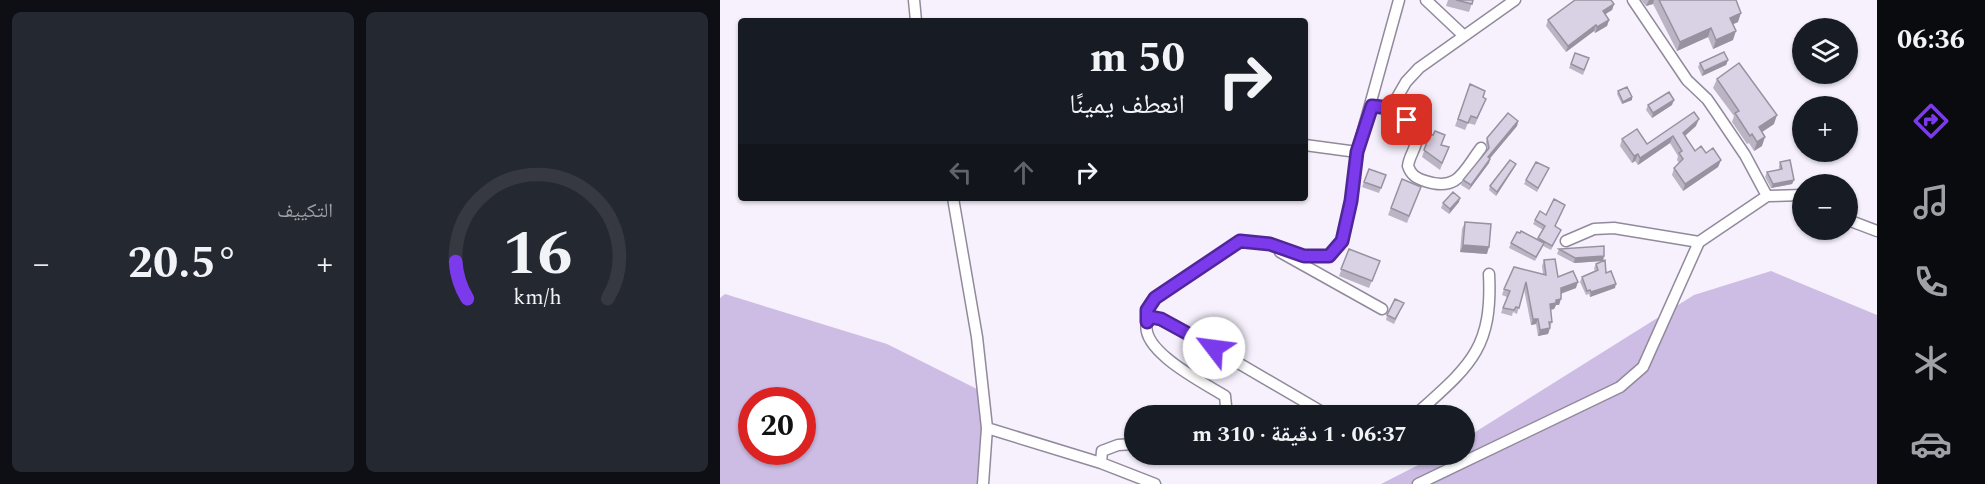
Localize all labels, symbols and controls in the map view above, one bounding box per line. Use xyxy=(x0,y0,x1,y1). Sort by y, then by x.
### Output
map controls xyxy=(1792,18,1858,240)
button: layers xyxy=(1792,18,1858,84)
text: 06:36 xyxy=(1897,19,1965,61)
text: 50 m xyxy=(1090,27,1185,90)
icon: right xyxy=(1206,42,1284,120)
text: انعطف يمينًا xyxy=(1069,84,1185,126)
pin xyxy=(1381,94,1432,145)
button: + xyxy=(1792,96,1858,162)
icon: directions xyxy=(1910,100,1952,142)
icon: arrive xyxy=(1390,103,1423,136)
icon: left xyxy=(944,156,977,189)
icon: ahead xyxy=(1007,156,1040,189)
icon: right xyxy=(1070,156,1103,189)
button: − xyxy=(1792,174,1858,240)
icon: music xyxy=(1910,181,1952,223)
text: التكييف xyxy=(277,196,333,226)
text: 16 xyxy=(502,207,572,302)
text: 20.5° xyxy=(128,229,238,298)
text: − xyxy=(33,239,50,289)
text: + xyxy=(316,239,333,289)
icon: phone xyxy=(1910,261,1952,303)
text: km/h xyxy=(513,281,561,314)
position arrow xyxy=(1182,316,1246,380)
icon: climate xyxy=(1910,342,1952,384)
speed limit sign: 20 xyxy=(738,387,816,465)
text: 06:37 · 1 دقيقة · 310 m xyxy=(1192,418,1407,451)
icon: car xyxy=(1910,423,1952,465)

